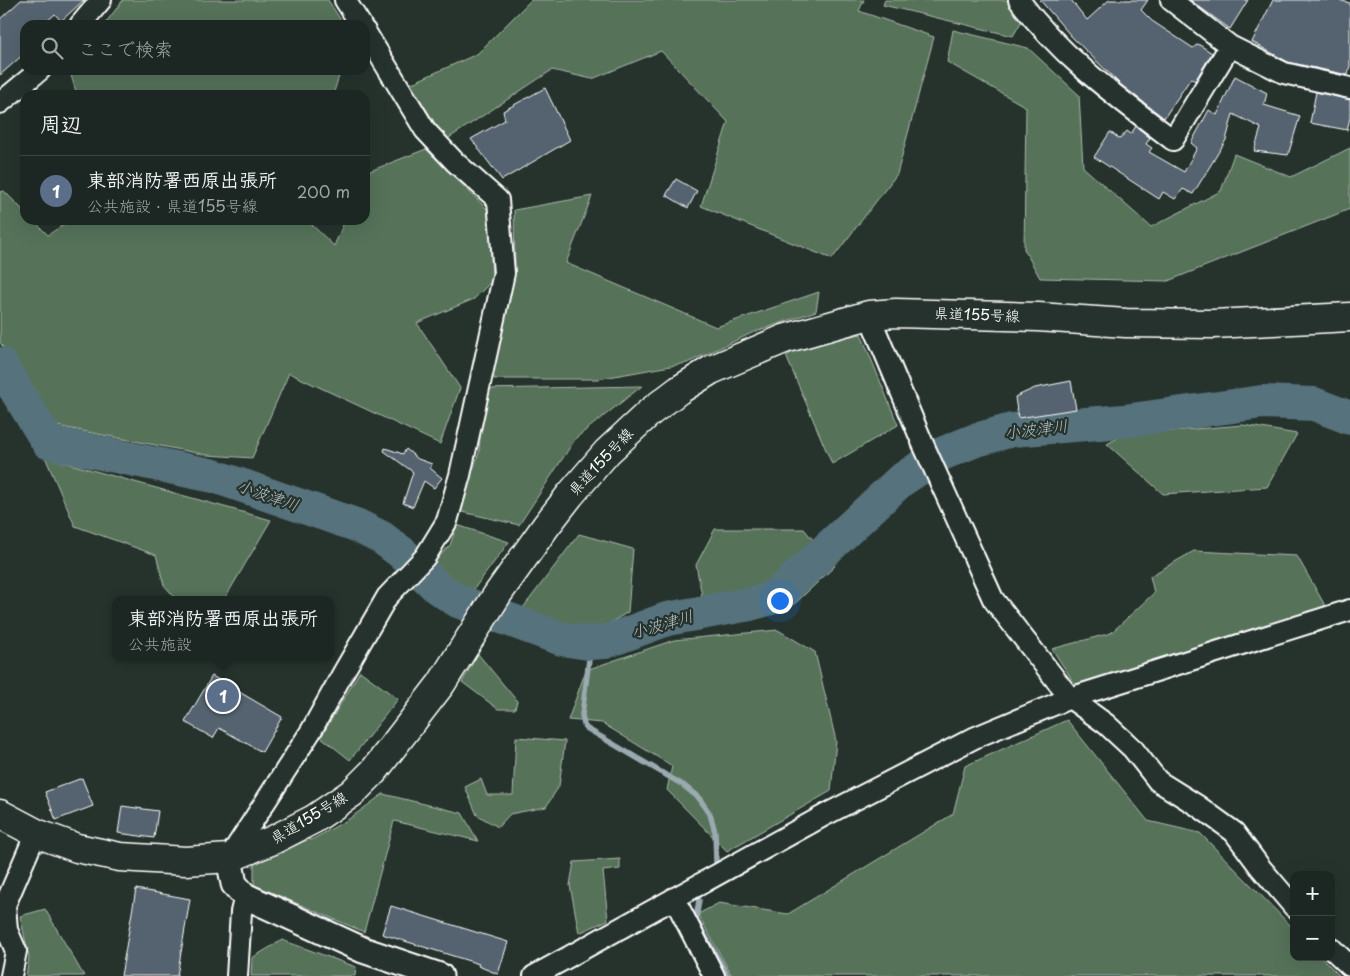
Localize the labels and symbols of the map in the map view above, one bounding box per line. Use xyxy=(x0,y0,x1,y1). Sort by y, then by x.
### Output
street label: 県道155号線 xyxy=(934,301,1020,326)
water label: 小波津川 xyxy=(1003,412,1069,444)
street label: 県道155号線 xyxy=(562,422,638,500)
water label: 小波津川 xyxy=(234,472,302,516)
your location xyxy=(767,588,793,614)
water label: 小波津川 xyxy=(628,603,696,643)
pin: 1 xyxy=(207,677,239,715)
street label: 県道155号線 xyxy=(265,785,351,849)

